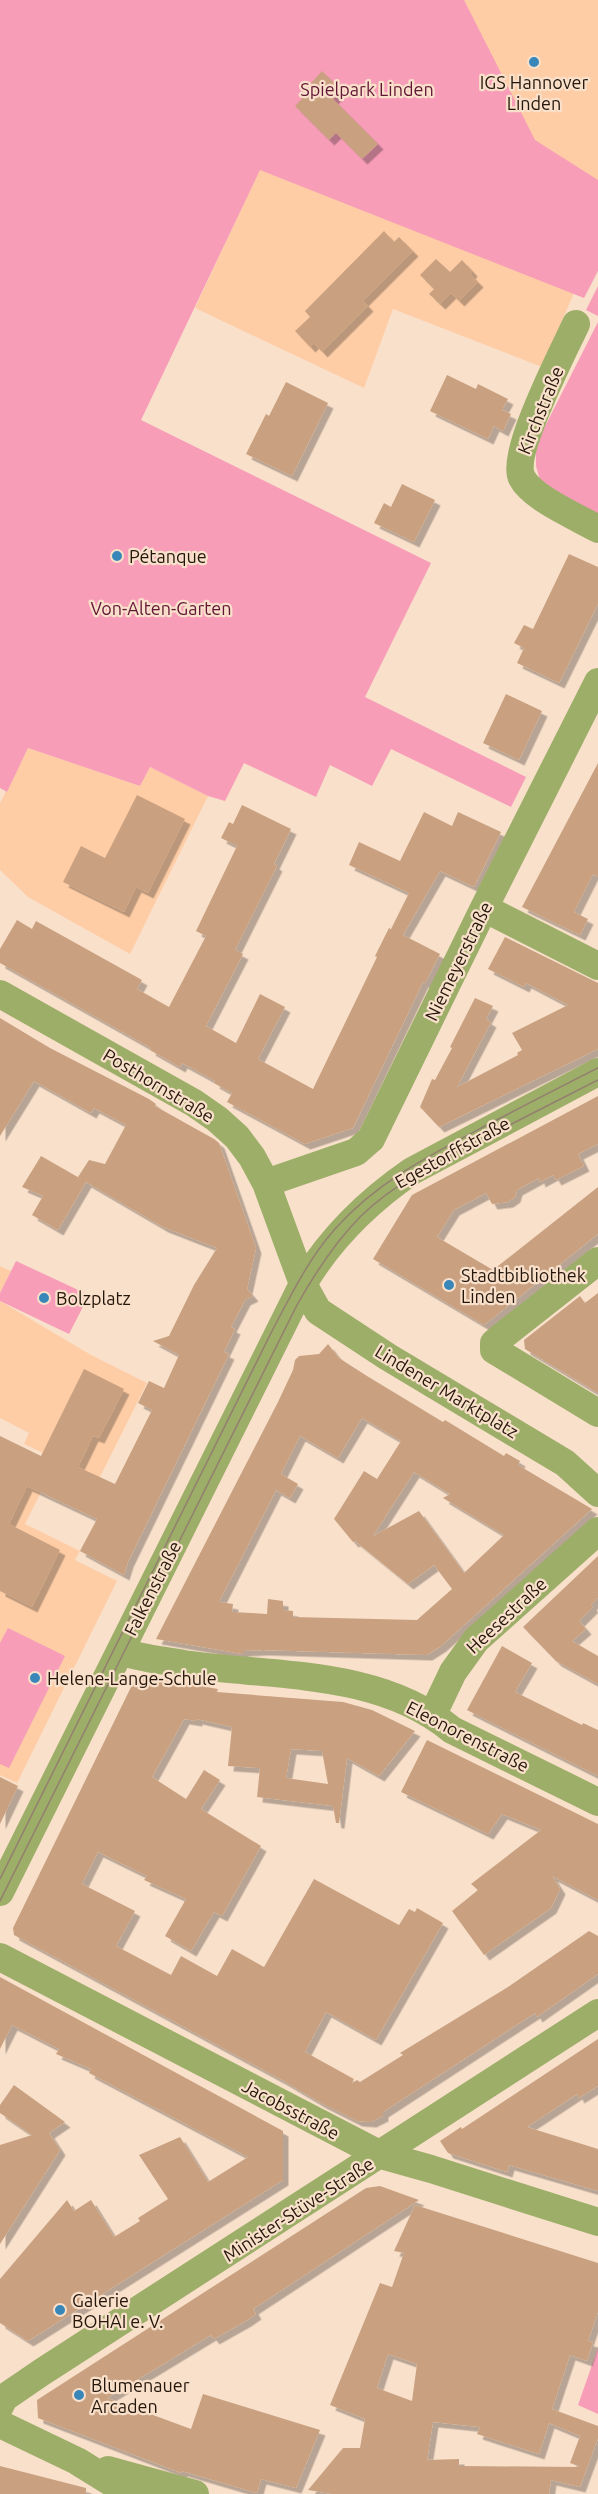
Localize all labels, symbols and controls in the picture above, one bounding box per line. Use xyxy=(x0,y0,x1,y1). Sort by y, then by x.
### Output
marker: IGS Hannover Linden xyxy=(527,55,541,69)
place label: IGS Hannover Linden xyxy=(480,72,588,113)
park label: Spielpark Linden xyxy=(300,79,434,99)
street label: Kirchstraße xyxy=(513,363,567,457)
place label: Pétanque xyxy=(129,546,207,566)
marker: Pétanque xyxy=(110,549,124,563)
park label: Von-Alten-Garten xyxy=(91,598,231,618)
street label: Niemeyerstraße xyxy=(421,898,495,1024)
street label: Posthornstraße xyxy=(100,1044,218,1126)
street label: Egestorffstraße xyxy=(391,1112,513,1192)
place label: Stadtbibliothek Linden xyxy=(461,1265,586,1306)
marker: Stadtbibliothek Linden xyxy=(442,1278,456,1292)
place label: Bolzplatz xyxy=(56,1288,131,1308)
marker: Bolzplatz xyxy=(37,1291,51,1305)
street label: Lindener Marktplatz xyxy=(372,1340,522,1442)
street label: Falkenstraße xyxy=(120,1537,184,1639)
street label: Heesestraße xyxy=(462,1573,550,1657)
place label: Helene-Lange-Schule xyxy=(47,1668,217,1688)
marker: Helene-Lange-Schule xyxy=(28,1671,42,1685)
street label: Eleonorenstraße xyxy=(403,1696,533,1776)
street label: Jacobsstraße xyxy=(239,2075,343,2143)
street label: Minister-Stüve-Straße xyxy=(219,2153,377,2265)
place label: Galerie BOHAI e. V. xyxy=(72,2290,164,2331)
marker: Galerie BOHAI e. V. xyxy=(53,2303,67,2317)
place label: Blumenauer Arcaden xyxy=(91,2375,190,2416)
marker: Blumenauer Arcaden xyxy=(72,2388,86,2402)

